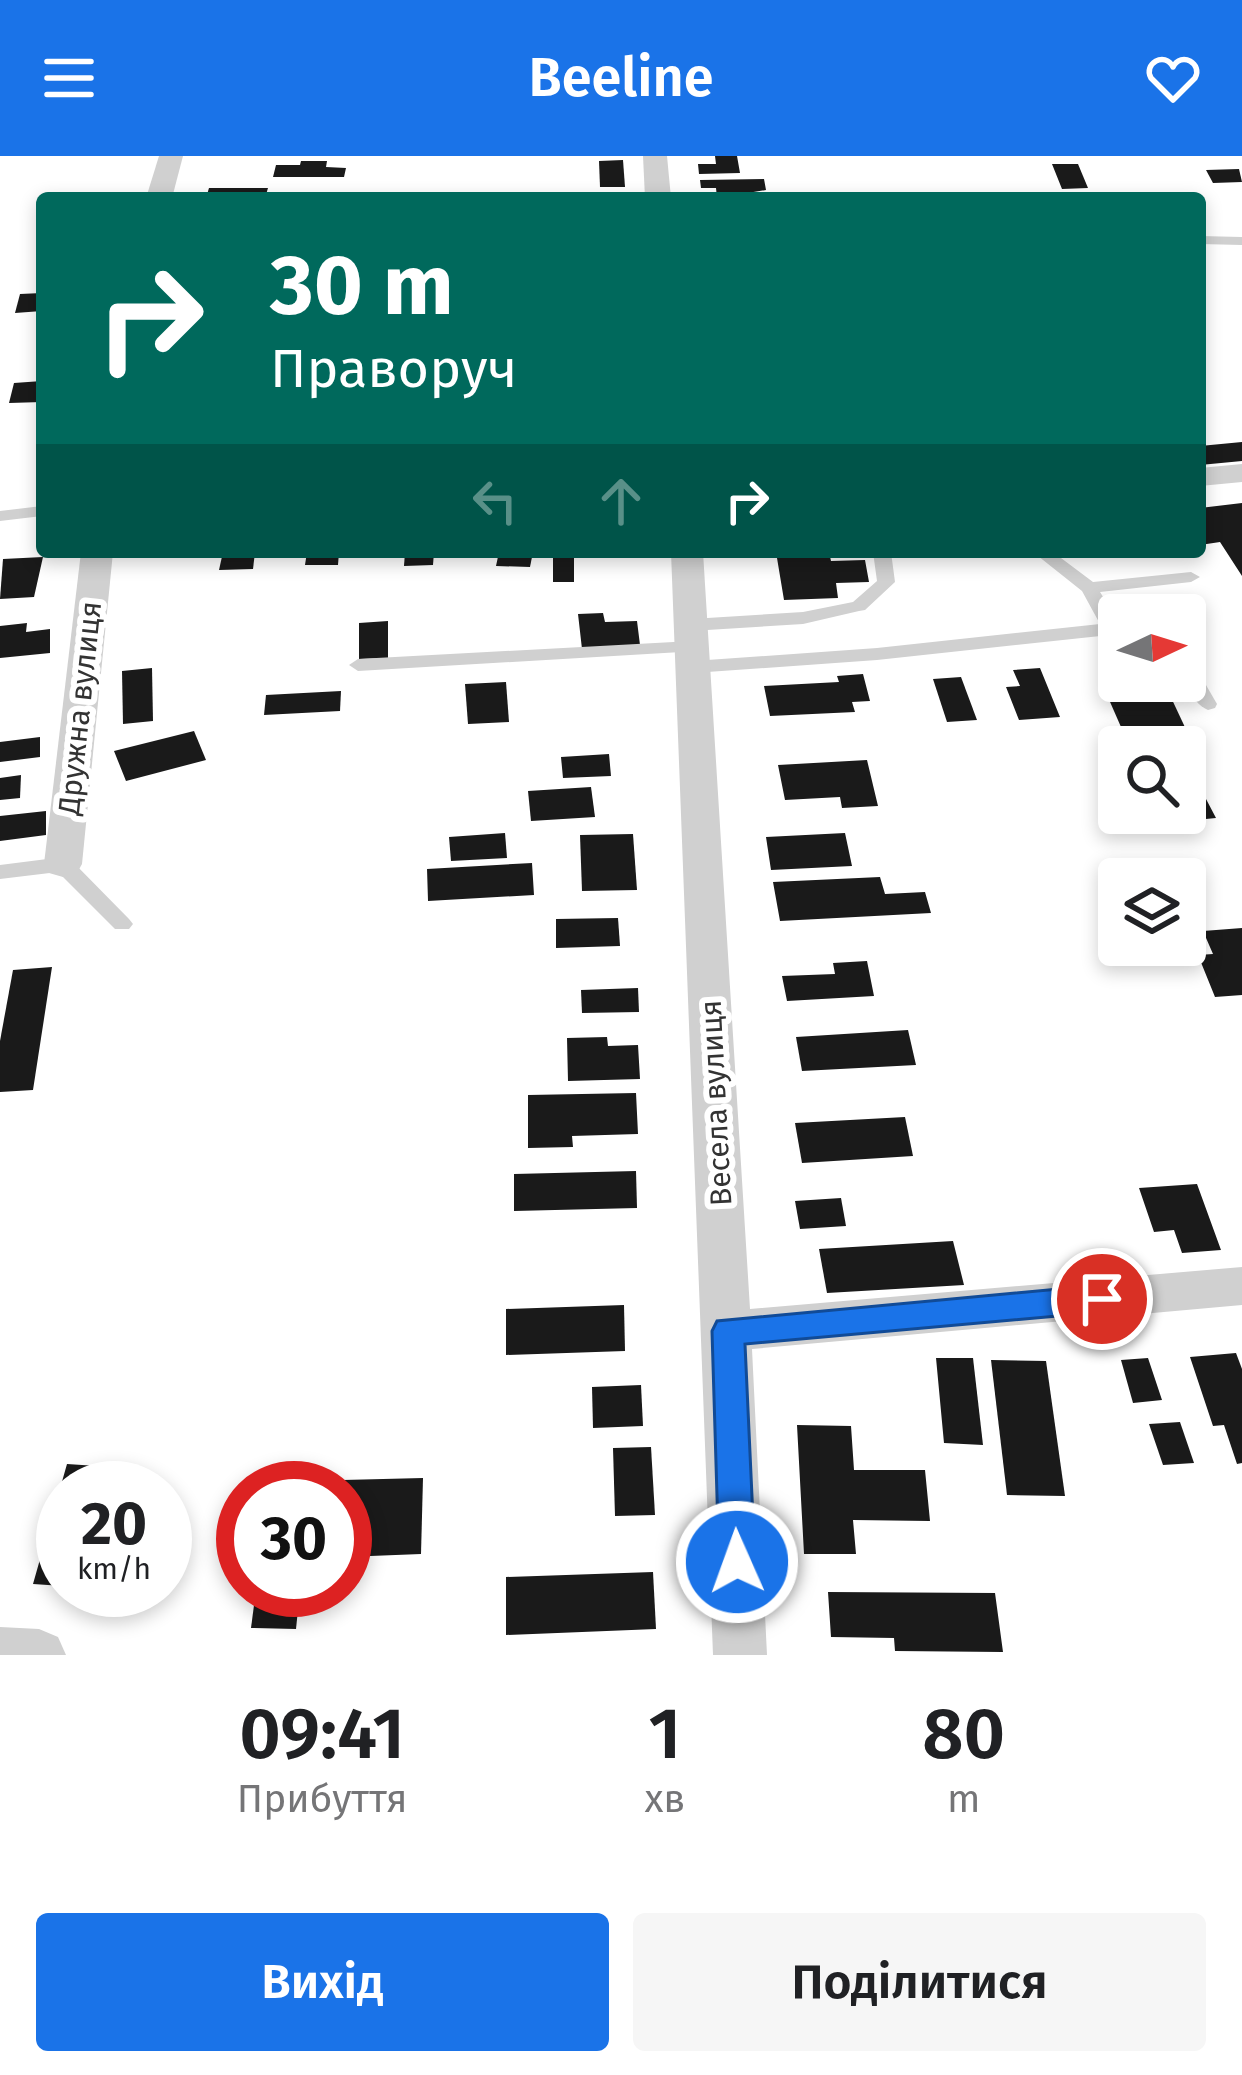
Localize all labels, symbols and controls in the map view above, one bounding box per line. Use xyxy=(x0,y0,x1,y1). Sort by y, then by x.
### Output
icon: menu xyxy=(36,45,102,111)
icon: heart xyxy=(1140,45,1206,111)
text: Beeline xyxy=(529,46,713,110)
text: 30 m xyxy=(270,235,454,336)
icon: right xyxy=(72,240,228,396)
text: Праворуч xyxy=(270,337,517,401)
icon: left xyxy=(462,468,528,534)
icon: ahead xyxy=(588,468,654,534)
icon: right xyxy=(714,468,780,534)
north arrow xyxy=(1098,594,1206,702)
map controls xyxy=(1098,594,1206,966)
street label: Дружна вулиця xyxy=(51,599,109,818)
button: search xyxy=(1098,726,1206,834)
button: layers xyxy=(1098,858,1206,966)
street label: Весела вулиця xyxy=(693,999,739,1207)
pin xyxy=(1051,1248,1153,1350)
icon: arrive xyxy=(1069,1266,1135,1332)
speed limit sign: 30 xyxy=(216,1461,372,1617)
text: 20 xyxy=(81,1488,147,1560)
position arrow xyxy=(674,1499,800,1625)
text: km/h xyxy=(77,1551,151,1587)
text: 09:41 xyxy=(239,1691,405,1777)
text: 1 xyxy=(648,1691,681,1777)
text: 80 xyxy=(922,1691,1005,1777)
text: Прибуття xyxy=(237,1776,408,1822)
text: хв xyxy=(644,1776,685,1822)
text: m xyxy=(947,1776,980,1822)
button: Вихід xyxy=(36,1913,609,2051)
button: Поділитися xyxy=(633,1913,1206,2051)

